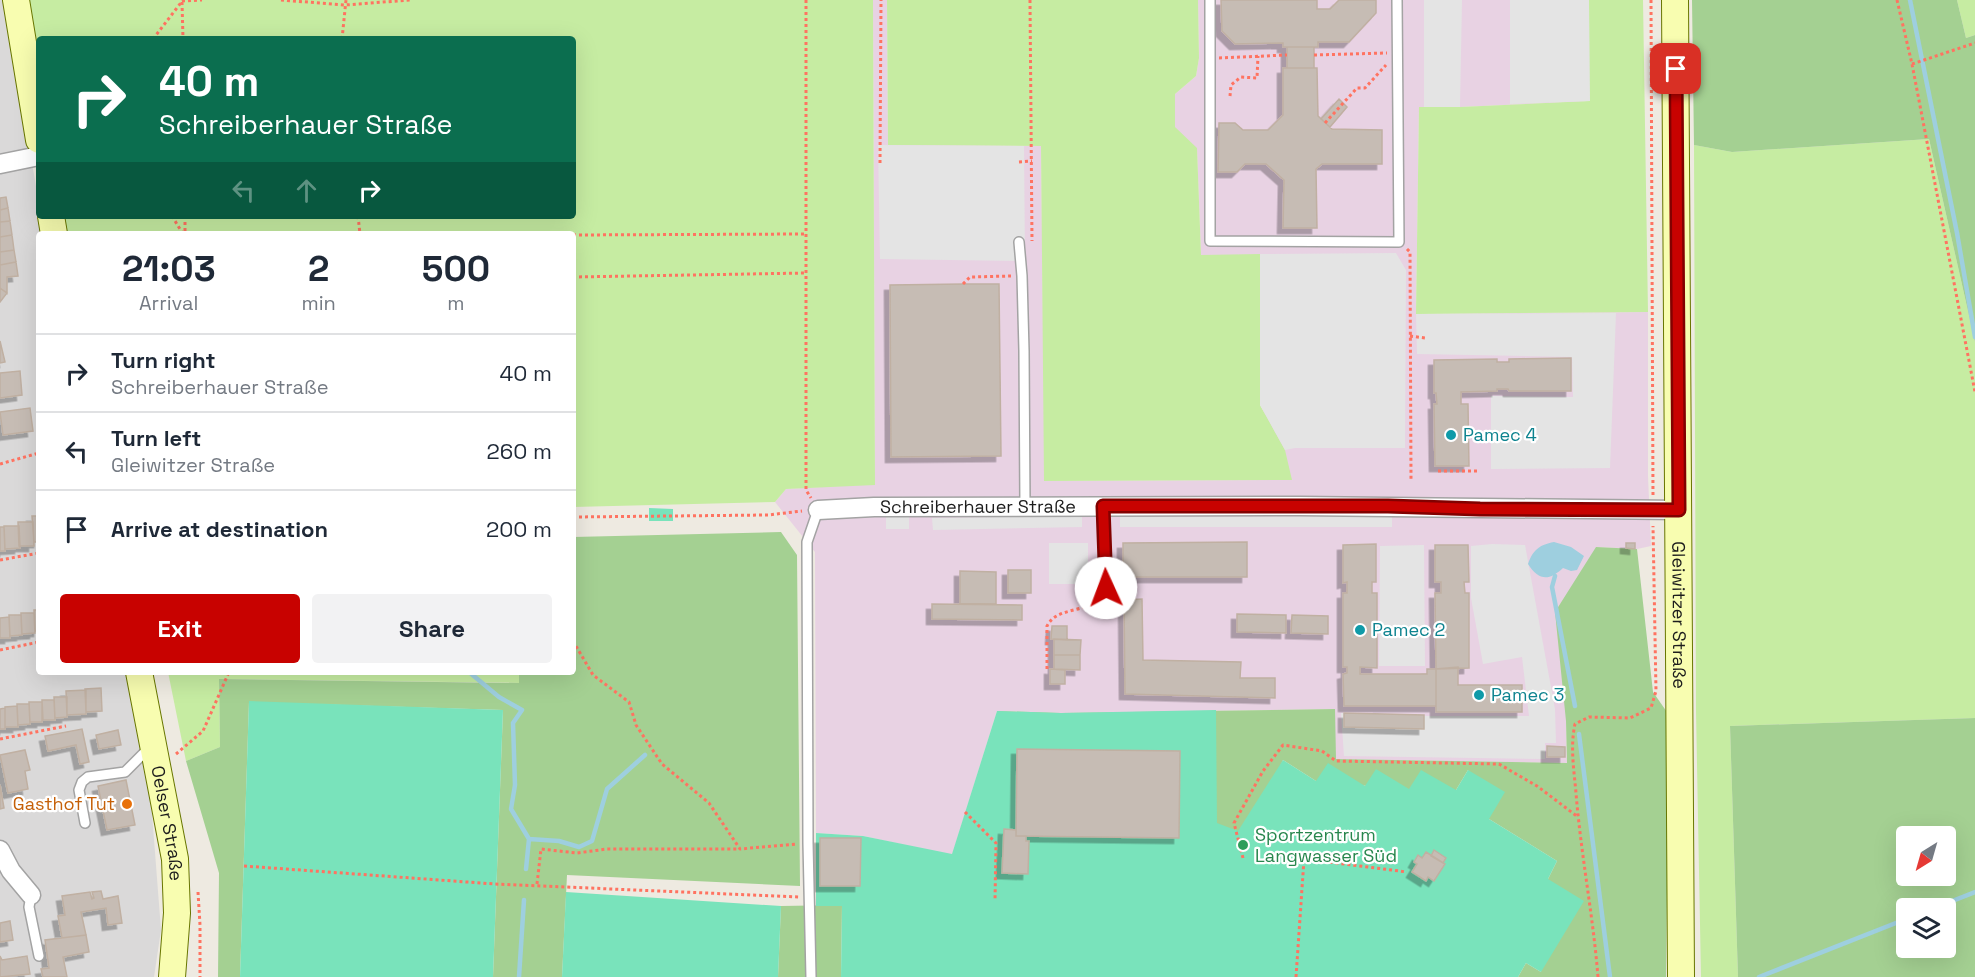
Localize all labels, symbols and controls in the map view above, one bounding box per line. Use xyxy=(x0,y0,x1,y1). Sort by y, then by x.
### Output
pin xyxy=(1650,43,1701,94)
icon: arrive xyxy=(1659,52,1692,85)
text: 40 m xyxy=(159,55,259,108)
icon: right xyxy=(60,60,138,138)
text: Schreiberhauer Straße xyxy=(159,107,453,142)
icon: left xyxy=(227,174,260,207)
icon: ahead xyxy=(290,174,323,207)
icon: right xyxy=(353,174,386,207)
text: 21:03 xyxy=(122,246,216,292)
text: 2 xyxy=(308,246,329,292)
text: 500 xyxy=(422,246,490,292)
text: Arrival xyxy=(139,290,198,316)
text: min xyxy=(301,290,336,316)
text: m xyxy=(447,290,465,316)
text: Turn right xyxy=(111,346,216,374)
icon: right xyxy=(60,357,93,390)
text: 40 m xyxy=(500,359,552,387)
text: Schreiberhauer Straße xyxy=(111,374,328,400)
place label: Pamec 4 xyxy=(1463,423,1537,446)
text: Turn left xyxy=(111,424,201,452)
marker: Pamec 4 xyxy=(1444,428,1458,442)
icon: left xyxy=(60,435,93,468)
text: 260 m xyxy=(487,437,552,465)
text: Gleiwitzer Straße xyxy=(111,452,275,478)
street label: Schreiberhauer Straße xyxy=(880,495,1076,518)
icon: arrive xyxy=(60,513,93,546)
text: Arrive at destination xyxy=(111,515,328,543)
text: 200 m xyxy=(486,515,552,543)
street label: Gleiwitzer Straße xyxy=(1667,541,1691,689)
position arrow xyxy=(1074,556,1138,620)
button: Exit xyxy=(60,594,300,663)
button: Share xyxy=(312,594,552,663)
place label: Pamec 2 xyxy=(1372,618,1445,641)
marker: Pamec 2 xyxy=(1353,623,1367,637)
place label: Pamec 3 xyxy=(1491,683,1564,706)
marker: Pamec 3 xyxy=(1472,688,1486,702)
street label: Oelser Straße xyxy=(146,764,188,881)
place label: Gasthof Tut xyxy=(13,792,115,815)
marker: Gasthof Tut xyxy=(120,797,134,811)
place label: Sportzentrum Langwasser Süd xyxy=(1255,823,1397,867)
north arrow xyxy=(1896,826,1956,886)
map controls xyxy=(1896,826,1956,958)
marker: Sportzentrum Langwasser Süd xyxy=(1236,838,1250,852)
button: layers xyxy=(1896,898,1956,958)

